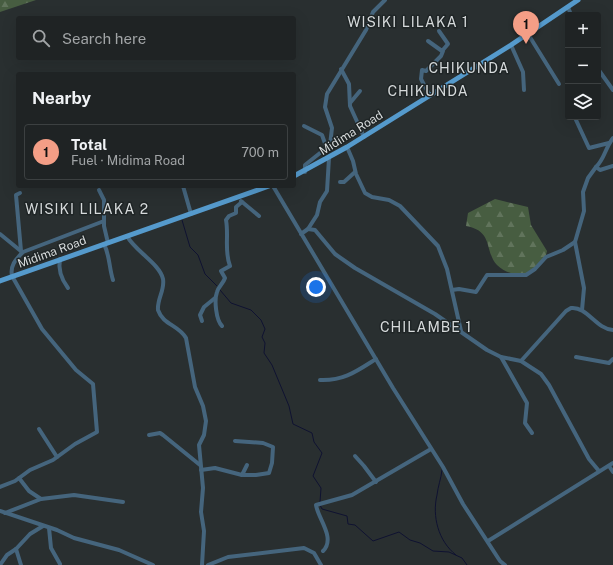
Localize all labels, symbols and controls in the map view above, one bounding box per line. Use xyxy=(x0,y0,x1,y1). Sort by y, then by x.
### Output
pin: 1 xyxy=(513,11,539,44)
map controls xyxy=(565,12,601,120)
button: + xyxy=(565,12,601,48)
district label: WISIKI LILAKA 1 xyxy=(347,14,469,30)
search box xyxy=(16,16,296,60)
icon: search xyxy=(30,27,52,49)
text: Search here xyxy=(62,30,146,47)
button: − xyxy=(565,48,601,84)
district label: CHIKUNDA xyxy=(428,60,510,76)
district label: CHIKUNDA xyxy=(387,83,469,99)
button: layers xyxy=(565,84,601,120)
text: Nearby xyxy=(32,88,91,108)
street label: Midima Road xyxy=(317,108,385,158)
text: Total xyxy=(71,136,107,153)
text: 1 xyxy=(43,145,49,160)
text: 700 m xyxy=(241,145,279,160)
text: Fuel · Midima Road xyxy=(71,153,185,168)
district label: WISIKI LILAKA 2 xyxy=(25,201,149,217)
street label: Midima Road xyxy=(16,233,88,271)
your location xyxy=(306,277,326,297)
district label: CHILAMBE 1 xyxy=(380,319,472,335)

